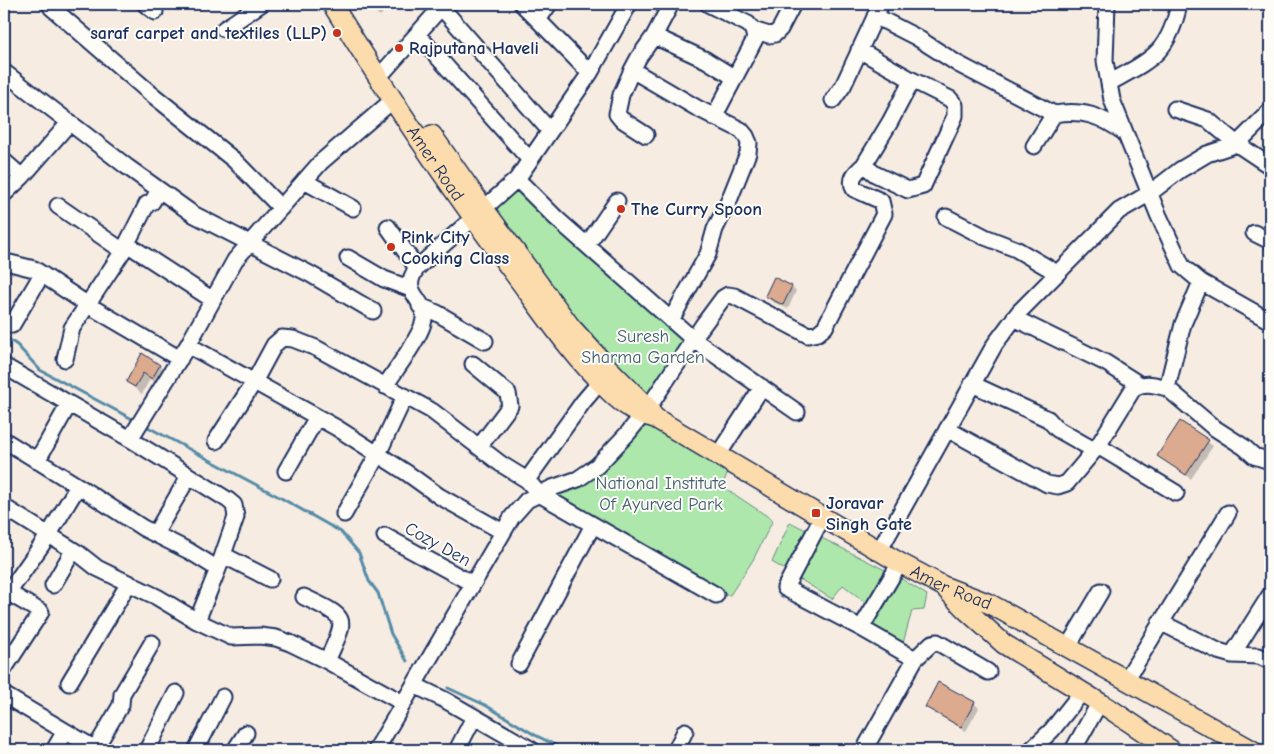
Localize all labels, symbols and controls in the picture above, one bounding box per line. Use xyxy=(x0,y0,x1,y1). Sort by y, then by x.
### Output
place label: saraf carpet and textiles (LLP) xyxy=(90,23,327,44)
marker: saraf carpet and textiles (LLP) xyxy=(331,27,343,39)
place label: Rajputana Haveli xyxy=(409,38,539,59)
marker: Rajputana Haveli xyxy=(393,42,405,54)
street label: Amer Road xyxy=(402,122,468,205)
place label: The Curry Spoon xyxy=(631,199,762,220)
marker: The Curry Spoon xyxy=(615,203,627,215)
place label: Pink City Cooking Class xyxy=(401,227,509,269)
marker: Pink City Cooking Class xyxy=(385,241,397,253)
park label: Suresh Sharma Garden xyxy=(581,326,705,368)
park label: National Institute Of Ayurved Park xyxy=(596,473,726,515)
place label: Joravar Singh Gate xyxy=(826,493,912,535)
marker: Joravar Singh Gate xyxy=(810,507,822,519)
street label: Cozy Den xyxy=(401,518,474,571)
street label: Amer Road xyxy=(907,561,994,615)

